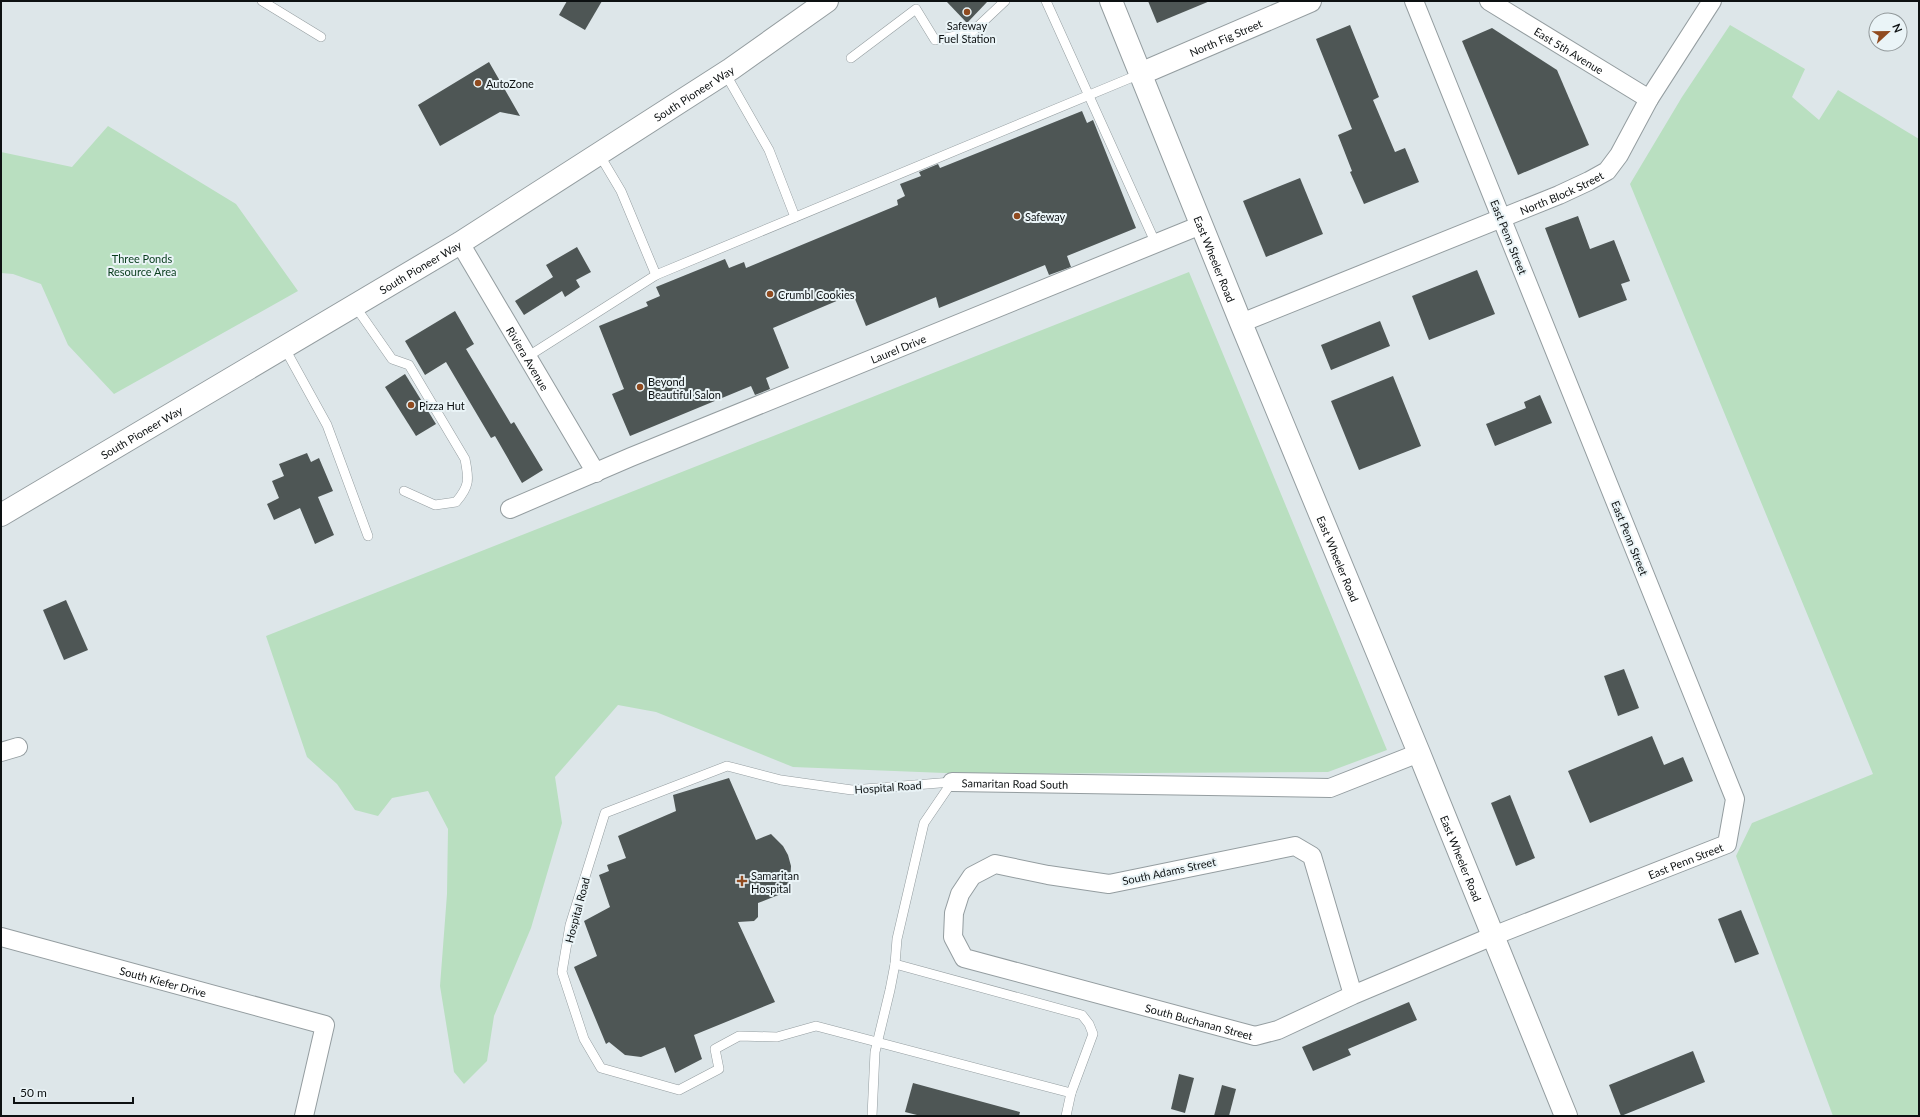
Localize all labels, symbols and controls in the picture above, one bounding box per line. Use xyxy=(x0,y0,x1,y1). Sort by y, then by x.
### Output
marker: Safeway Fuel Station xyxy=(962,7,972,17)
north arrow xyxy=(1868,12,1908,52)
street label: North Fig Street xyxy=(1187,16,1264,59)
place label: Safeway Fuel Station xyxy=(938,19,996,45)
text: N xyxy=(1890,22,1905,34)
street label: East 5th Avenue xyxy=(1532,24,1606,76)
street label: South Pioneer Way xyxy=(651,62,736,124)
place label: AutoZone xyxy=(486,77,534,90)
marker: AutoZone xyxy=(473,78,483,88)
street label: North Block Street xyxy=(1518,168,1605,217)
street label: East Penn Street xyxy=(1488,198,1530,276)
place label: Safeway xyxy=(1025,210,1066,223)
marker: Safeway xyxy=(1012,211,1022,221)
street label: East Wheeler Road xyxy=(1192,214,1238,304)
street label: South Pioneer Way xyxy=(377,237,463,296)
park label: Three Ponds Resource Area xyxy=(107,252,177,278)
place label: Crumbl Cookies xyxy=(778,288,855,301)
marker: Crumbl Cookies xyxy=(765,289,775,299)
street label: Riviera Avenue xyxy=(504,324,552,393)
street label: Laurel Drive xyxy=(868,331,928,365)
place label: Beyond Beautiful Salon xyxy=(648,375,721,401)
marker: Beyond Beautiful Salon xyxy=(635,382,645,392)
place label: Pizza Hut xyxy=(419,399,465,412)
marker: Pizza Hut xyxy=(406,400,416,410)
street label: South Pioneer Way xyxy=(98,403,185,461)
street label: East Penn Street xyxy=(1609,499,1651,577)
street label: East Wheeler Road xyxy=(1315,514,1362,603)
street label: Samaritan Road South xyxy=(962,776,1068,790)
street label: Hospital Road xyxy=(854,778,922,796)
street label: East Wheeler Road xyxy=(1438,813,1485,903)
street label: East Penn Street xyxy=(1646,840,1725,881)
street label: South Adams Street xyxy=(1121,855,1217,887)
place label: Samaritan Hospital xyxy=(751,869,799,895)
marker: Samaritan Hospital xyxy=(736,875,748,887)
street label: Hospital Road xyxy=(562,876,592,944)
street label: South Kiefer Drive xyxy=(118,963,208,999)
street label: South Buchanan Street xyxy=(1144,1000,1254,1042)
scale bar xyxy=(14,1079,133,1105)
text: 50 m xyxy=(20,1085,47,1100)

